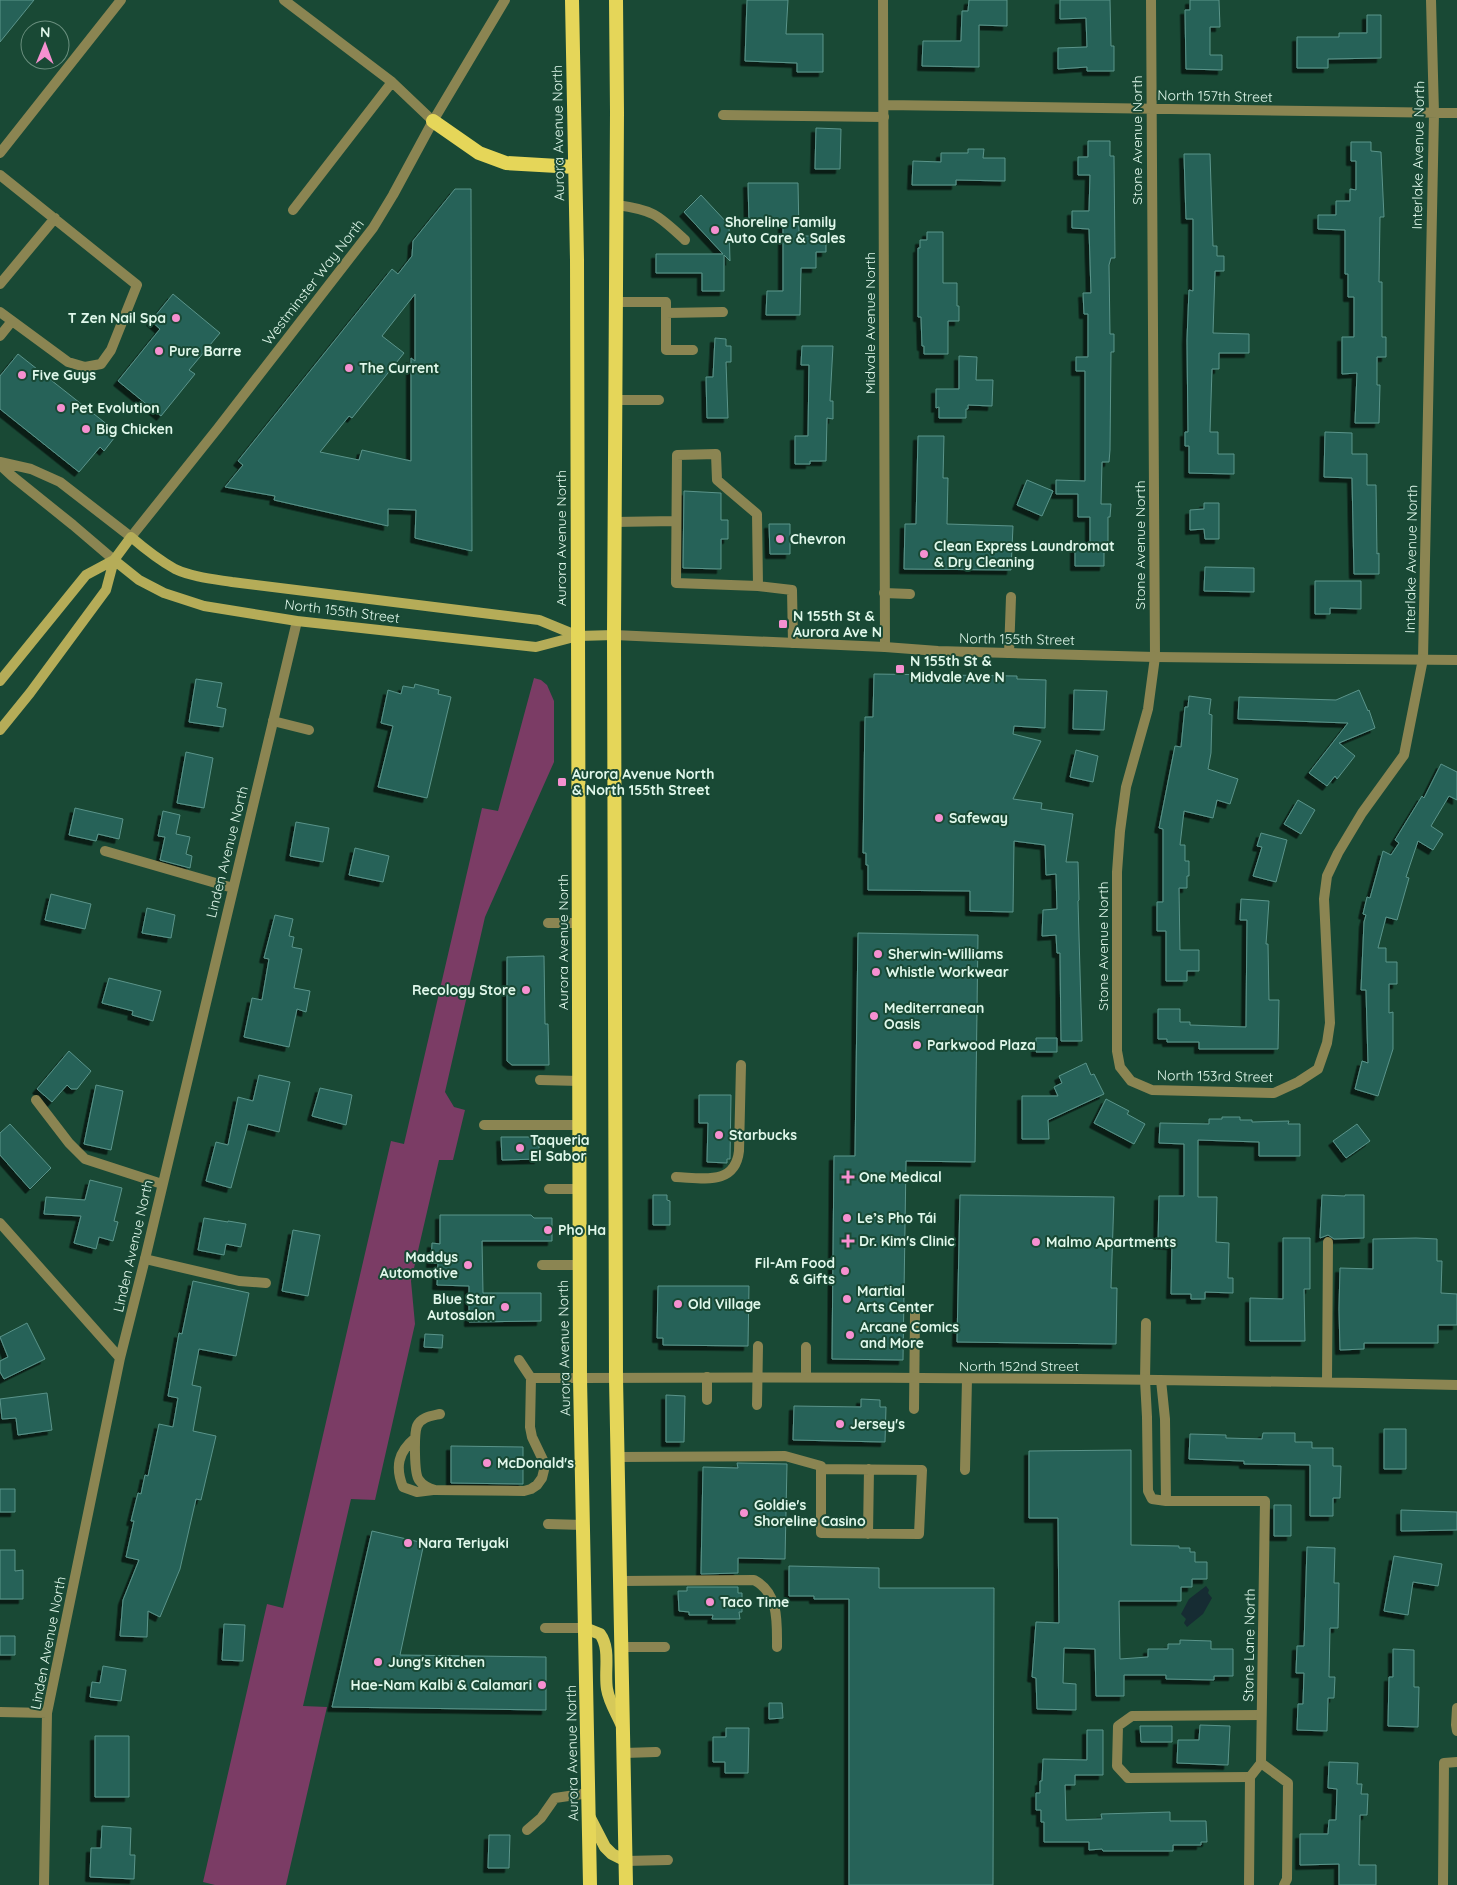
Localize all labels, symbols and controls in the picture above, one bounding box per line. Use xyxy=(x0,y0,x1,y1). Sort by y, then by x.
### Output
north arrow xyxy=(20,20,70,70)
text: N xyxy=(40,23,51,41)
street label: Aurora Avenue North xyxy=(548,65,568,201)
street label: Stone Avenue North xyxy=(1128,75,1146,205)
street label: Interlake Avenue North xyxy=(1408,81,1428,229)
street label: North 157th Street xyxy=(1157,86,1273,106)
place label: Shoreline Family Auto Care & Sales xyxy=(725,213,846,247)
street label: Westminster Way North xyxy=(258,215,368,349)
marker: Shoreline Family Auto Care & Sales xyxy=(709,224,721,236)
street label: Midvale Avenue North xyxy=(861,252,879,394)
place label: T Zen Nail Spa xyxy=(68,309,166,327)
marker: T Zen Nail Spa xyxy=(170,312,182,324)
place label: Pure Barre xyxy=(169,342,242,360)
marker: Pure Barre xyxy=(153,345,165,357)
place label: The Current xyxy=(359,359,440,377)
marker: The Current xyxy=(343,362,355,374)
place label: Five Guys xyxy=(32,366,96,384)
marker: Five Guys xyxy=(16,369,28,381)
place label: Pet Evolution xyxy=(71,399,160,417)
marker: Pet Evolution xyxy=(55,402,67,414)
place label: Big Chicken xyxy=(96,420,173,438)
marker: Big Chicken xyxy=(80,423,92,435)
street label: Aurora Avenue North xyxy=(552,470,570,606)
street label: Stone Avenue North xyxy=(1131,480,1149,610)
street label: Interlake Avenue North xyxy=(1401,485,1421,633)
place label: Chevron xyxy=(790,530,846,548)
marker: Chevron xyxy=(774,533,786,545)
place label: Clean Express Laundromat & Dry Cleaning xyxy=(934,537,1115,571)
marker: Clean Express Laundromat & Dry Cleaning xyxy=(918,548,930,560)
street label: North 155th Street xyxy=(283,595,401,627)
place label: N 155th St & Aurora Ave N xyxy=(793,607,882,641)
marker: N 155th St & Aurora Ave N xyxy=(777,618,789,630)
street label: North 155th Street xyxy=(959,629,1075,649)
place label: N 155th St & Midvale Ave N xyxy=(910,652,1005,686)
marker: N 155th St & Midvale Ave N xyxy=(894,663,906,675)
place label: Aurora Avenue North & North 155th Street xyxy=(572,765,715,799)
marker: Aurora Avenue North & North 155th Street xyxy=(556,776,568,788)
street label: Linden Avenue North xyxy=(202,784,252,920)
place label: Safeway xyxy=(949,809,1008,827)
marker: Safeway xyxy=(933,812,945,824)
street label: Aurora Avenue North xyxy=(554,874,572,1010)
street label: Stone Avenue North xyxy=(1094,881,1112,1011)
place label: Sherwin-Williams xyxy=(888,945,1004,963)
marker: Sherwin-Williams xyxy=(872,948,884,960)
place label: Whistle Workwear xyxy=(886,963,1009,981)
marker: Whistle Workwear xyxy=(870,966,882,978)
place label: Recology Store xyxy=(412,981,516,999)
marker: Recology Store xyxy=(520,984,532,996)
place label: Mediterranean Oasis xyxy=(884,999,984,1033)
marker: Mediterranean Oasis xyxy=(868,1010,880,1022)
place label: Parkwood Plaza xyxy=(927,1036,1036,1054)
marker: Parkwood Plaza xyxy=(911,1039,923,1051)
street label: North 153rd Street xyxy=(1157,1066,1274,1086)
place label: Starbucks xyxy=(729,1126,797,1144)
marker: Starbucks xyxy=(713,1129,725,1141)
place label: Taqueria El Sabor xyxy=(530,1131,590,1165)
marker: Taqueria El Sabor xyxy=(514,1142,526,1154)
place label: One Medical xyxy=(859,1168,942,1186)
marker: One Medical xyxy=(841,1170,855,1184)
street label: Linden Avenue North xyxy=(109,1178,157,1314)
place label: Le’s Pho Tái xyxy=(857,1209,936,1227)
marker: Le’s Pho Tái xyxy=(841,1212,853,1224)
place label: Pho Ha xyxy=(558,1221,606,1239)
marker: Pho Ha xyxy=(542,1224,554,1236)
place label: Dr. Kim's Clinic xyxy=(859,1232,955,1250)
place label: Malmo Apartments xyxy=(1046,1233,1176,1251)
marker: Dr. Kim's Clinic xyxy=(841,1234,855,1248)
marker: Malmo Apartments xyxy=(1030,1236,1042,1248)
place label: Maddys Automotive xyxy=(380,1248,458,1282)
place label: Fil-Am Food & Gifts xyxy=(755,1254,835,1288)
marker: Maddys Automotive xyxy=(462,1259,474,1271)
marker: Fil-Am Food & Gifts xyxy=(839,1265,851,1277)
street label: Aurora Avenue North xyxy=(554,1280,574,1416)
place label: Martial Arts Center xyxy=(857,1282,934,1316)
place label: Blue Star Autosalon xyxy=(427,1290,495,1324)
marker: Martial Arts Center xyxy=(841,1293,853,1305)
place label: Old Village xyxy=(688,1295,761,1313)
marker: Old Village xyxy=(672,1298,684,1310)
marker: Blue Star Autosalon xyxy=(499,1301,511,1313)
place label: Arcane Comics and More xyxy=(860,1318,959,1352)
marker: Arcane Comics and More xyxy=(844,1329,856,1341)
street label: North 152nd Street xyxy=(959,1357,1079,1375)
place label: Jersey's xyxy=(850,1415,905,1433)
marker: Jersey's xyxy=(834,1418,846,1430)
place label: McDonald's xyxy=(497,1454,574,1472)
marker: McDonald's xyxy=(481,1457,493,1469)
place label: Goldie's Shoreline Casino xyxy=(754,1496,866,1530)
marker: Goldie's Shoreline Casino xyxy=(738,1507,750,1519)
place label: Nara Teriyaki xyxy=(418,1534,509,1552)
marker: Nara Teriyaki xyxy=(402,1537,414,1549)
street label: Linden Avenue North xyxy=(26,1575,70,1711)
street label: Stone Lane North xyxy=(1239,1588,1259,1702)
place label: Taco Time xyxy=(720,1593,789,1611)
marker: Taco Time xyxy=(704,1596,716,1608)
place label: Jung's Kitchen xyxy=(388,1653,485,1671)
marker: Jung's Kitchen xyxy=(372,1656,384,1668)
place label: Hae-Nam Kalbi & Calamari xyxy=(351,1676,532,1694)
marker: Hae-Nam Kalbi & Calamari xyxy=(536,1679,548,1691)
street label: Aurora Avenue North xyxy=(562,1685,582,1821)

